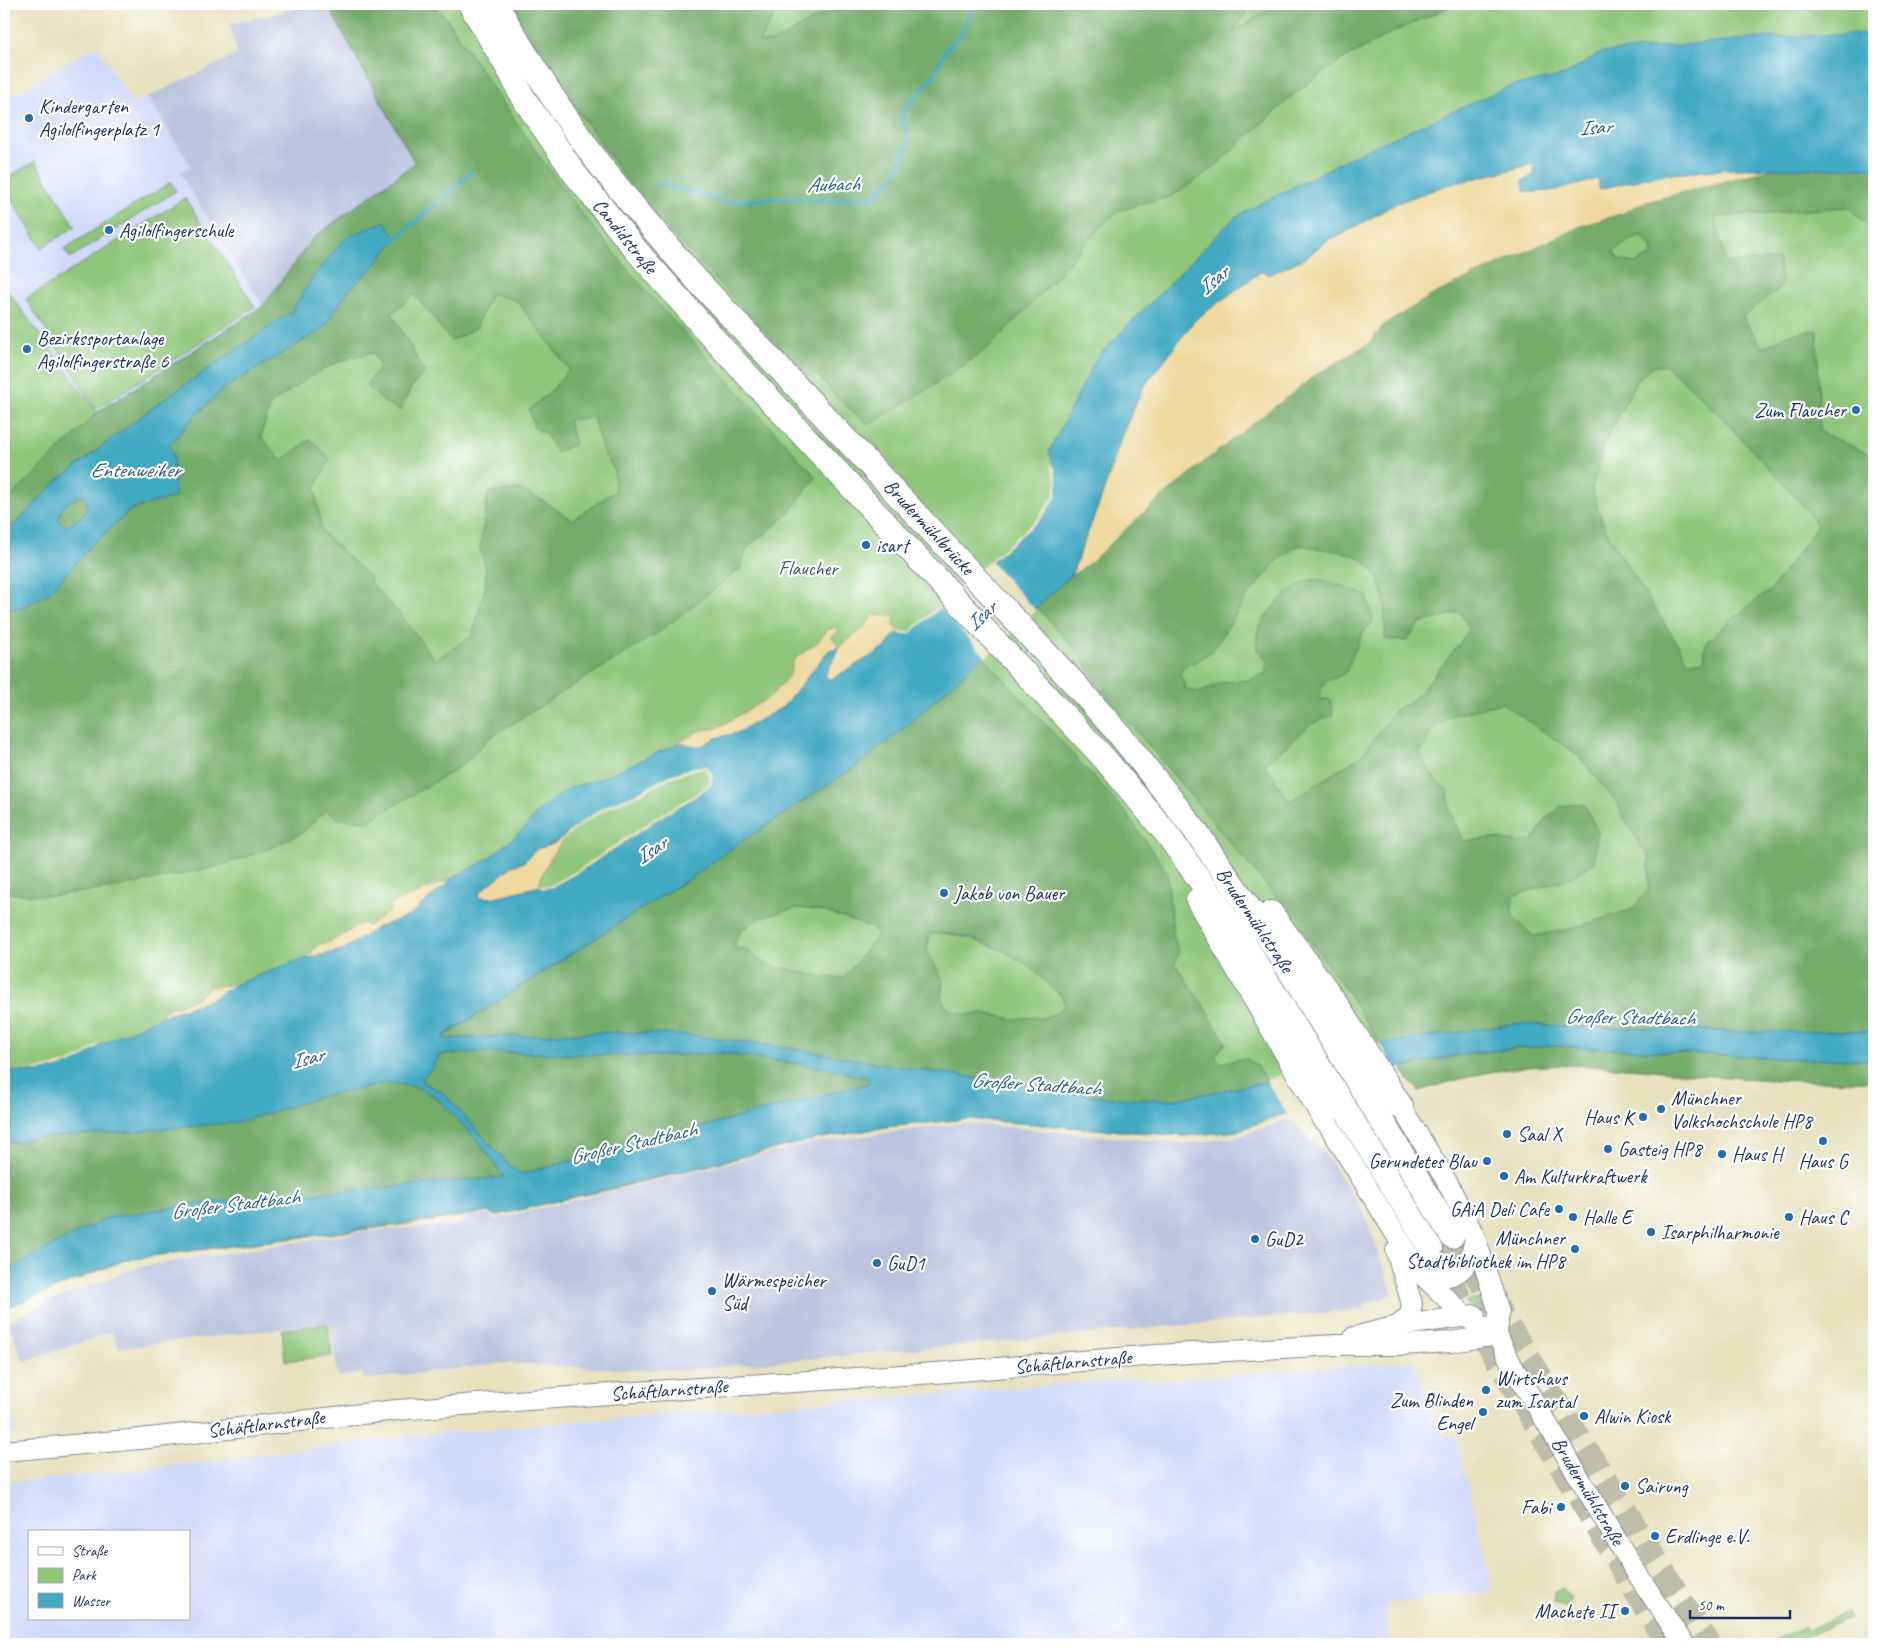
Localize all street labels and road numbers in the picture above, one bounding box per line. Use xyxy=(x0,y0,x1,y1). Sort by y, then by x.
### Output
street label: Candidstraße xyxy=(587,193,664,280)
street label: Brudermühlbrücke xyxy=(878,474,981,581)
street label: Brudermühlstraße xyxy=(1211,863,1300,979)
street label: Schäftlarnstraße xyxy=(1013,1344,1134,1380)
street label: Schäftlarnstraße xyxy=(610,1373,730,1407)
street label: Schäftlarnstraße xyxy=(206,1404,327,1444)
street label: Brudermühlstraße xyxy=(1546,1432,1631,1551)

